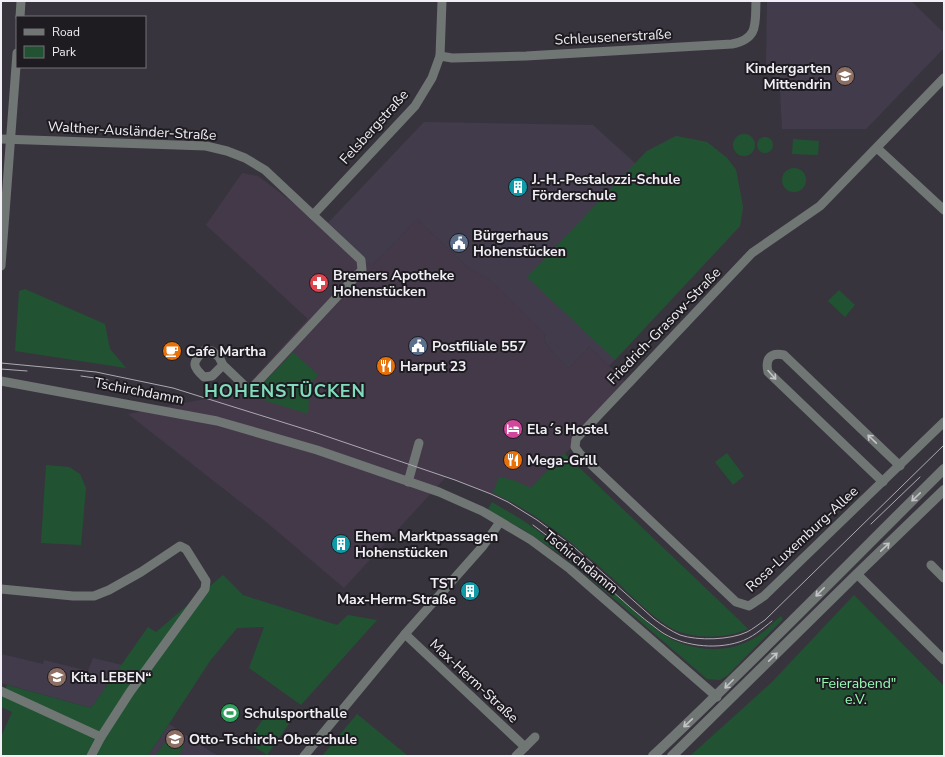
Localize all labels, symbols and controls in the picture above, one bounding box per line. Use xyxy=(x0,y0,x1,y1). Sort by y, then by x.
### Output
legend xyxy=(16,16,146,68)
text: Road xyxy=(52,24,80,40)
street label: Schleusenerstraße xyxy=(554,24,672,50)
text: Park xyxy=(52,44,77,60)
place label: Kindergarten Mittendrin xyxy=(746,59,831,94)
school or university icon: Kindergarten Mittendrin xyxy=(834,65,856,87)
street label: Felsbergstraße xyxy=(335,86,413,168)
street label: Walther-Ausländer-Straße xyxy=(47,117,217,145)
place label: J.-H.-Pestalozzi-Schule Förderschule xyxy=(531,170,681,205)
building icon: J.-H.-Pestalozzi-Schule Förderschule xyxy=(507,176,529,198)
place label: Bürgerhaus Hohenstücken xyxy=(473,226,566,261)
public building icon: Bürgerhaus Hohenstücken xyxy=(448,232,470,254)
street label: Friedrich-Grasow-Straße xyxy=(603,263,725,389)
place label: Bremers Apotheke Hohenstücken xyxy=(333,266,455,301)
pharmacy icon: Bremers Apotheke Hohenstücken xyxy=(308,272,330,294)
public building icon: Postfiliale 557 xyxy=(407,335,429,357)
place label: Postfiliale 557 xyxy=(432,337,526,356)
cafe icon: Cafe Martha xyxy=(161,340,183,362)
place label: Cafe Martha xyxy=(186,342,266,361)
restaurant icon: Harput 23 xyxy=(375,355,397,377)
place label: Harput 23 xyxy=(400,357,466,376)
one-way arrow xyxy=(767,370,776,381)
street label: Tschirchdamm xyxy=(93,373,185,409)
district label: HOHENSTÜCKEN xyxy=(204,379,366,403)
hotel icon: Ela´s Hostel xyxy=(502,418,524,440)
place label: Ela´s Hostel xyxy=(527,420,609,439)
one-way arrow xyxy=(867,434,877,444)
restaurant icon: Mega-Grill xyxy=(502,449,524,471)
place label: Mega-Grill xyxy=(527,451,598,470)
street label: Rosa-Luxemburg-Allee xyxy=(742,482,862,596)
one-way arrow xyxy=(911,492,921,502)
street label: Tschirchdamm xyxy=(540,526,622,598)
place label: Ehem. Marktpassagen Hohenstücken xyxy=(355,527,498,562)
building icon: Ehem. Marktpassagen Hohenstücken xyxy=(330,533,352,555)
one-way arrow xyxy=(880,542,890,552)
place label: TST Max-Herm-Straße xyxy=(337,574,456,609)
building icon: TST Max-Herm-Straße xyxy=(459,580,481,602)
one-way arrow xyxy=(815,587,825,597)
street label: Max-Herm-Straße xyxy=(425,635,523,727)
one-way arrow xyxy=(768,652,778,662)
school or university icon: Kita LEBEN“ xyxy=(46,666,68,688)
place label: Kita LEBEN“ xyxy=(71,668,152,687)
park label: "Feierabend" e.V. xyxy=(816,674,896,709)
one-way arrow xyxy=(724,679,734,689)
sports icon: Schulsporthalle xyxy=(219,702,241,724)
place label: Schulsporthalle xyxy=(244,704,347,723)
one-way arrow xyxy=(683,718,693,728)
school or university icon: Otto-Tschirch-Oberschule xyxy=(164,728,186,750)
place label: Otto-Tschirch-Oberschule xyxy=(189,730,358,749)

